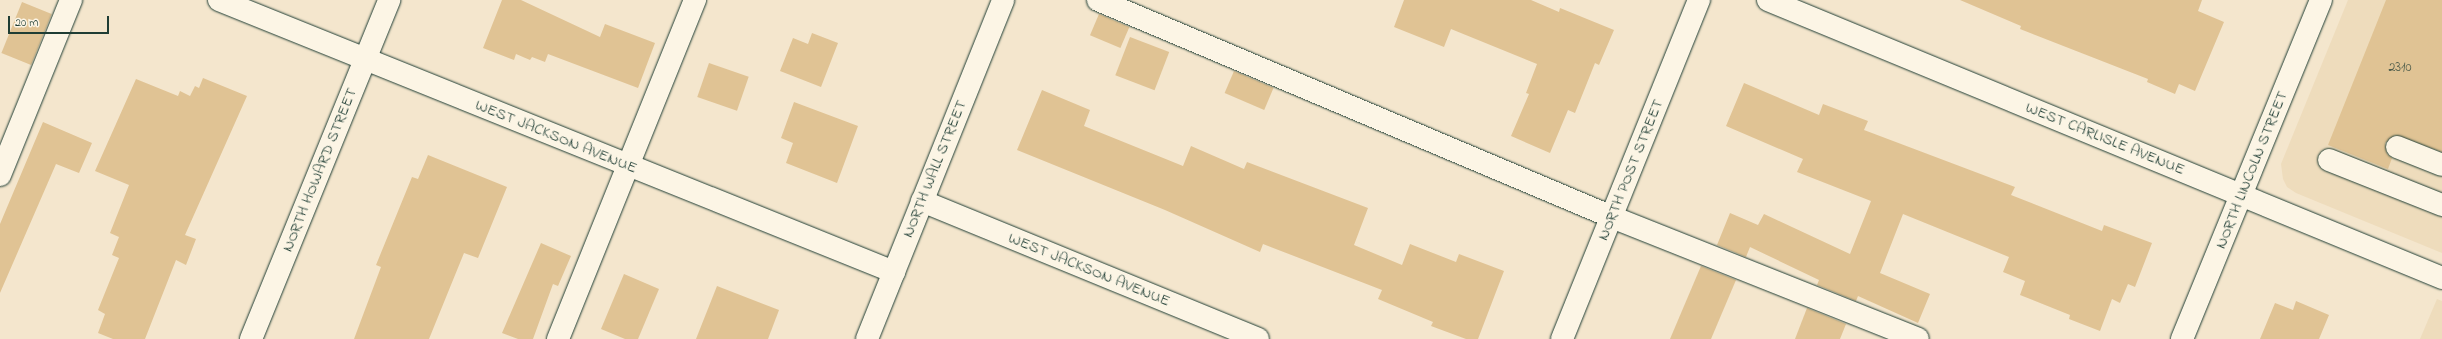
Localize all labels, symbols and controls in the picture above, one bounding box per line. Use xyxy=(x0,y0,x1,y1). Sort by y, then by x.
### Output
scale bar xyxy=(10,8,111,34)
text: 20 m xyxy=(15,14,38,32)
house number: 2310 xyxy=(2388,60,2412,76)
street label: NORTH HOWARD STREET xyxy=(278,85,362,255)
street label: NORTH LINCOLN STREET xyxy=(2212,88,2292,252)
street label: WEST JACKSON AVENUE xyxy=(472,96,640,178)
street label: NORTH WALL STREET xyxy=(899,97,971,241)
street label: NORTH POST STREET xyxy=(1594,97,1668,243)
street label: WEST CARLISLE AVENUE xyxy=(2022,98,2188,180)
street label: WEST JACKSON AVENUE xyxy=(1005,229,1173,311)

